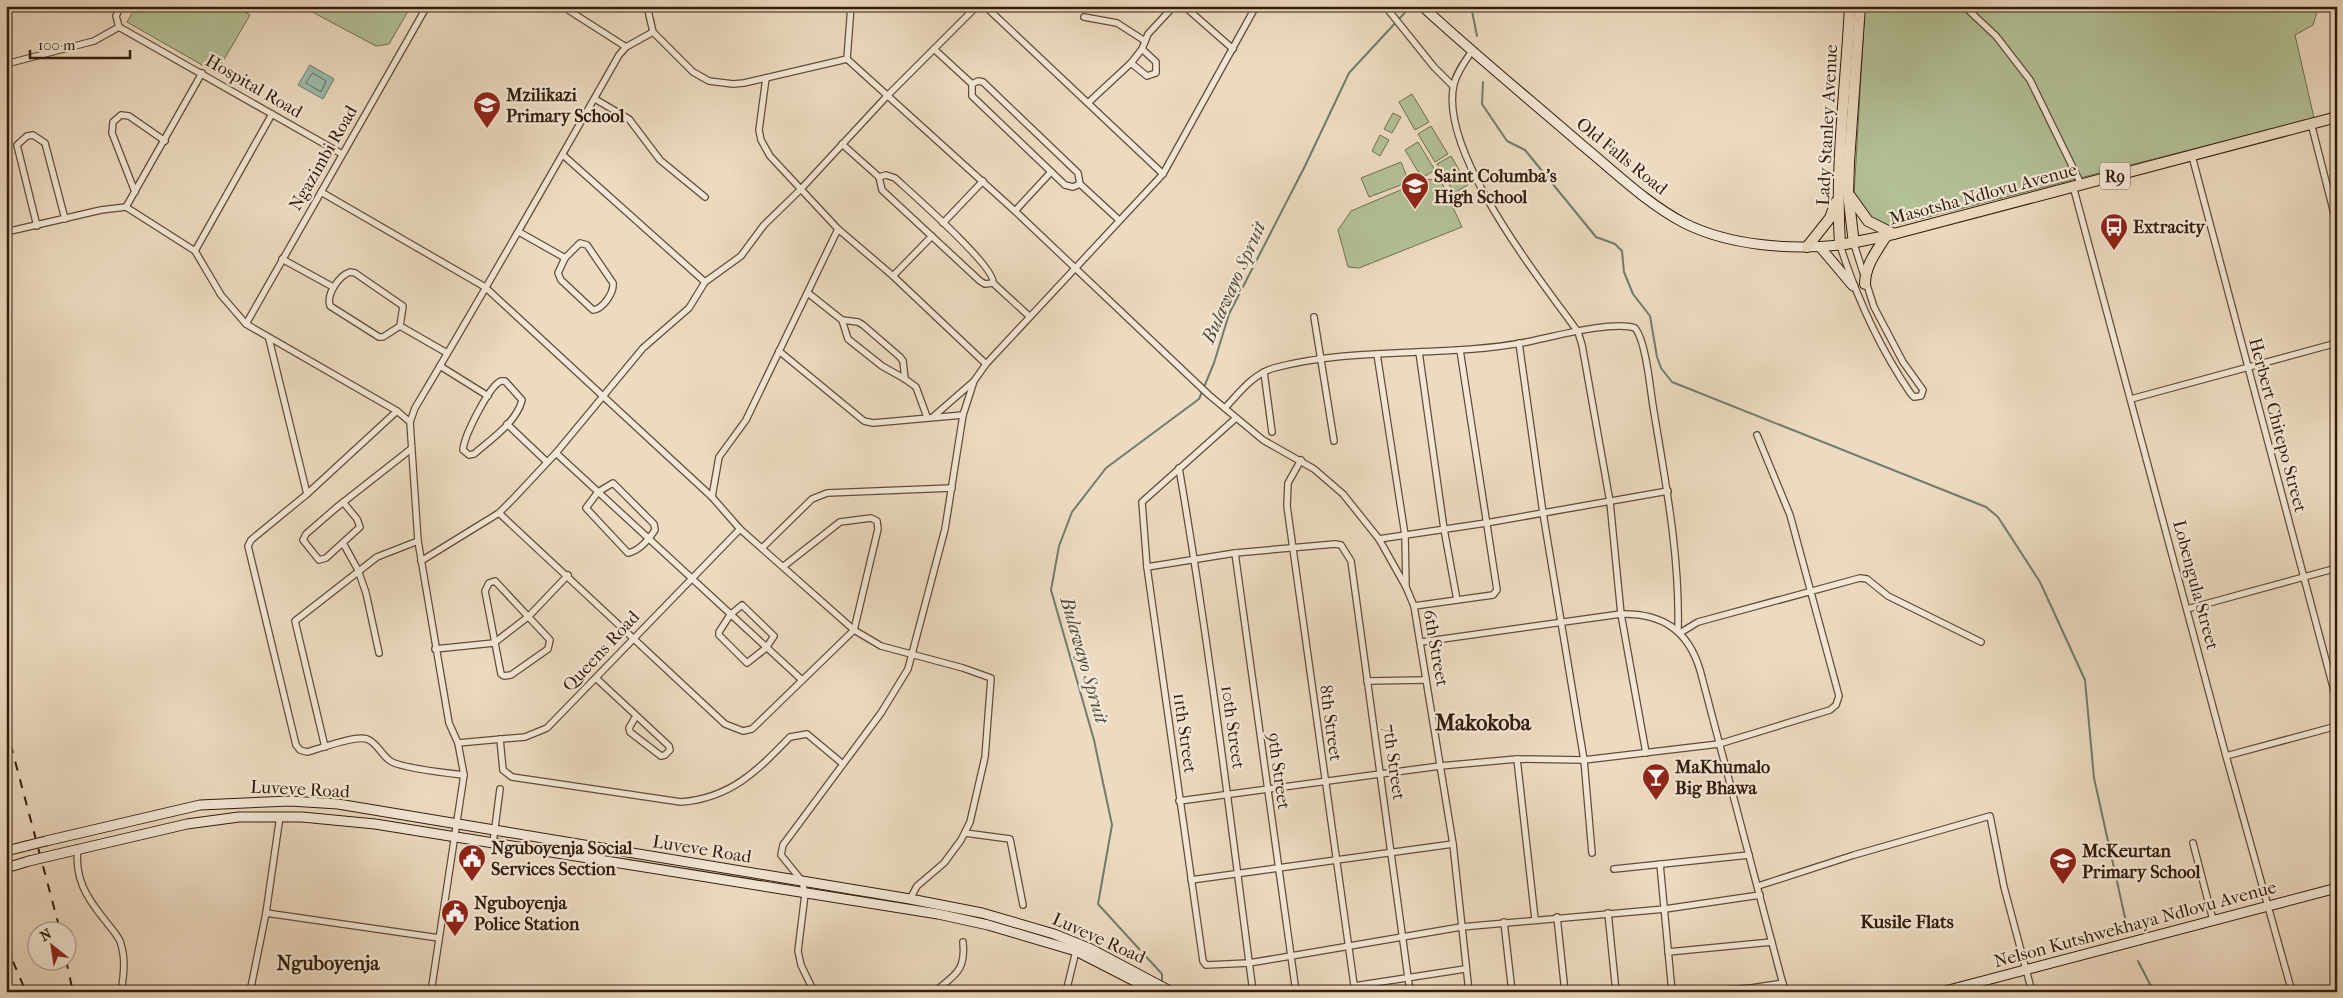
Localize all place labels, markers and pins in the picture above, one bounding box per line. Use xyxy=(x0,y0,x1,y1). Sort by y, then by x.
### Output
place label: Mzilikazi Primary School xyxy=(505,85,626,127)
school or university icon: Mzilikazi Primary School xyxy=(472,90,502,129)
place label: Saint Columba's High School xyxy=(1434,166,1557,208)
school or university icon: Saint Columba's High School xyxy=(1400,171,1430,210)
bus stop icon: Extracity xyxy=(2099,212,2129,251)
place label: Extracity xyxy=(2133,217,2206,238)
place label: MaKhumalo Big Bhawa xyxy=(1674,757,1770,799)
bar icon: MaKhumalo Big Bhawa xyxy=(1641,762,1671,801)
place label: Nguboyenja Social Services Section xyxy=(491,838,634,880)
place label: McKeurtan Primary School xyxy=(2081,841,2202,883)
public building icon: Nguboyenja Social Services Section xyxy=(457,843,487,882)
school or university icon: McKeurtan Primary School xyxy=(2048,846,2078,885)
place label: Nguboyenja Police Station xyxy=(474,893,580,935)
public building icon: Nguboyenja Police Station xyxy=(440,898,470,937)

